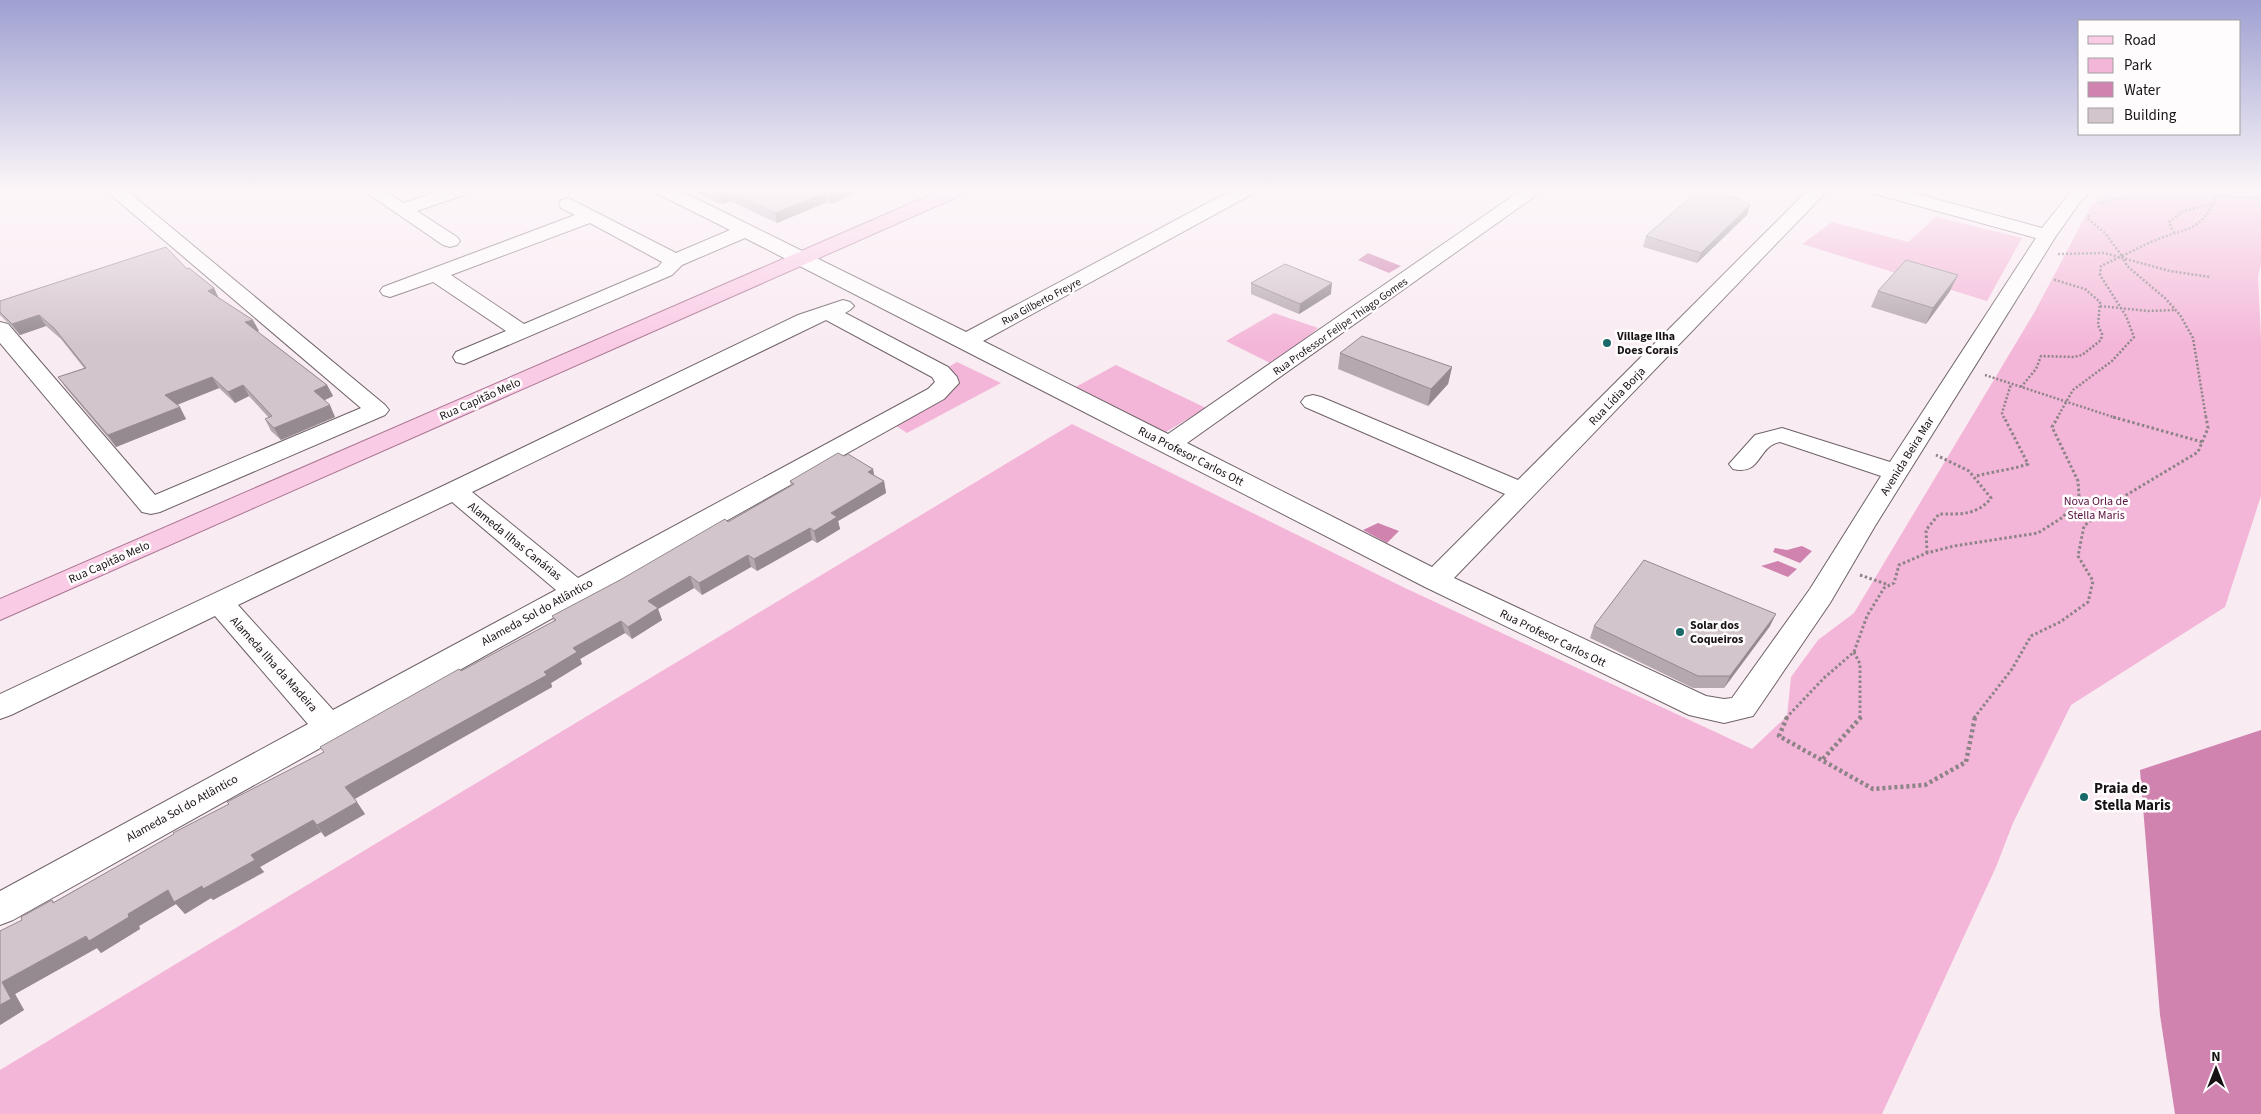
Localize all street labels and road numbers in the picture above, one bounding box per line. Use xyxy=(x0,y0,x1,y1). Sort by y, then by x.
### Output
street label: Rua Gilberto Freyre xyxy=(999,274,1084,329)
street label: Rua Professor Felipe Thiago Gomes xyxy=(1270,274,1411,379)
street label: Rua Lídia Borja xyxy=(1585,363,1650,429)
street label: Rua Capitão Melo xyxy=(437,374,524,425)
street label: Avenida Beira Mar xyxy=(1876,413,1939,499)
street label: Rua Profesor Carlos Ott xyxy=(1135,422,1246,490)
street label: Alameda Ilhas Canárias xyxy=(464,498,565,585)
street label: Rua Capitão Melo xyxy=(66,537,153,588)
street label: Alameda Sol do Atlântico xyxy=(478,575,596,650)
street label: Rua Profesor Carlos Ott xyxy=(1497,605,1609,672)
street label: Alameda Ilha da Madeira xyxy=(226,613,321,716)
street label: Alameda Sol do Atlântico xyxy=(123,771,241,846)

